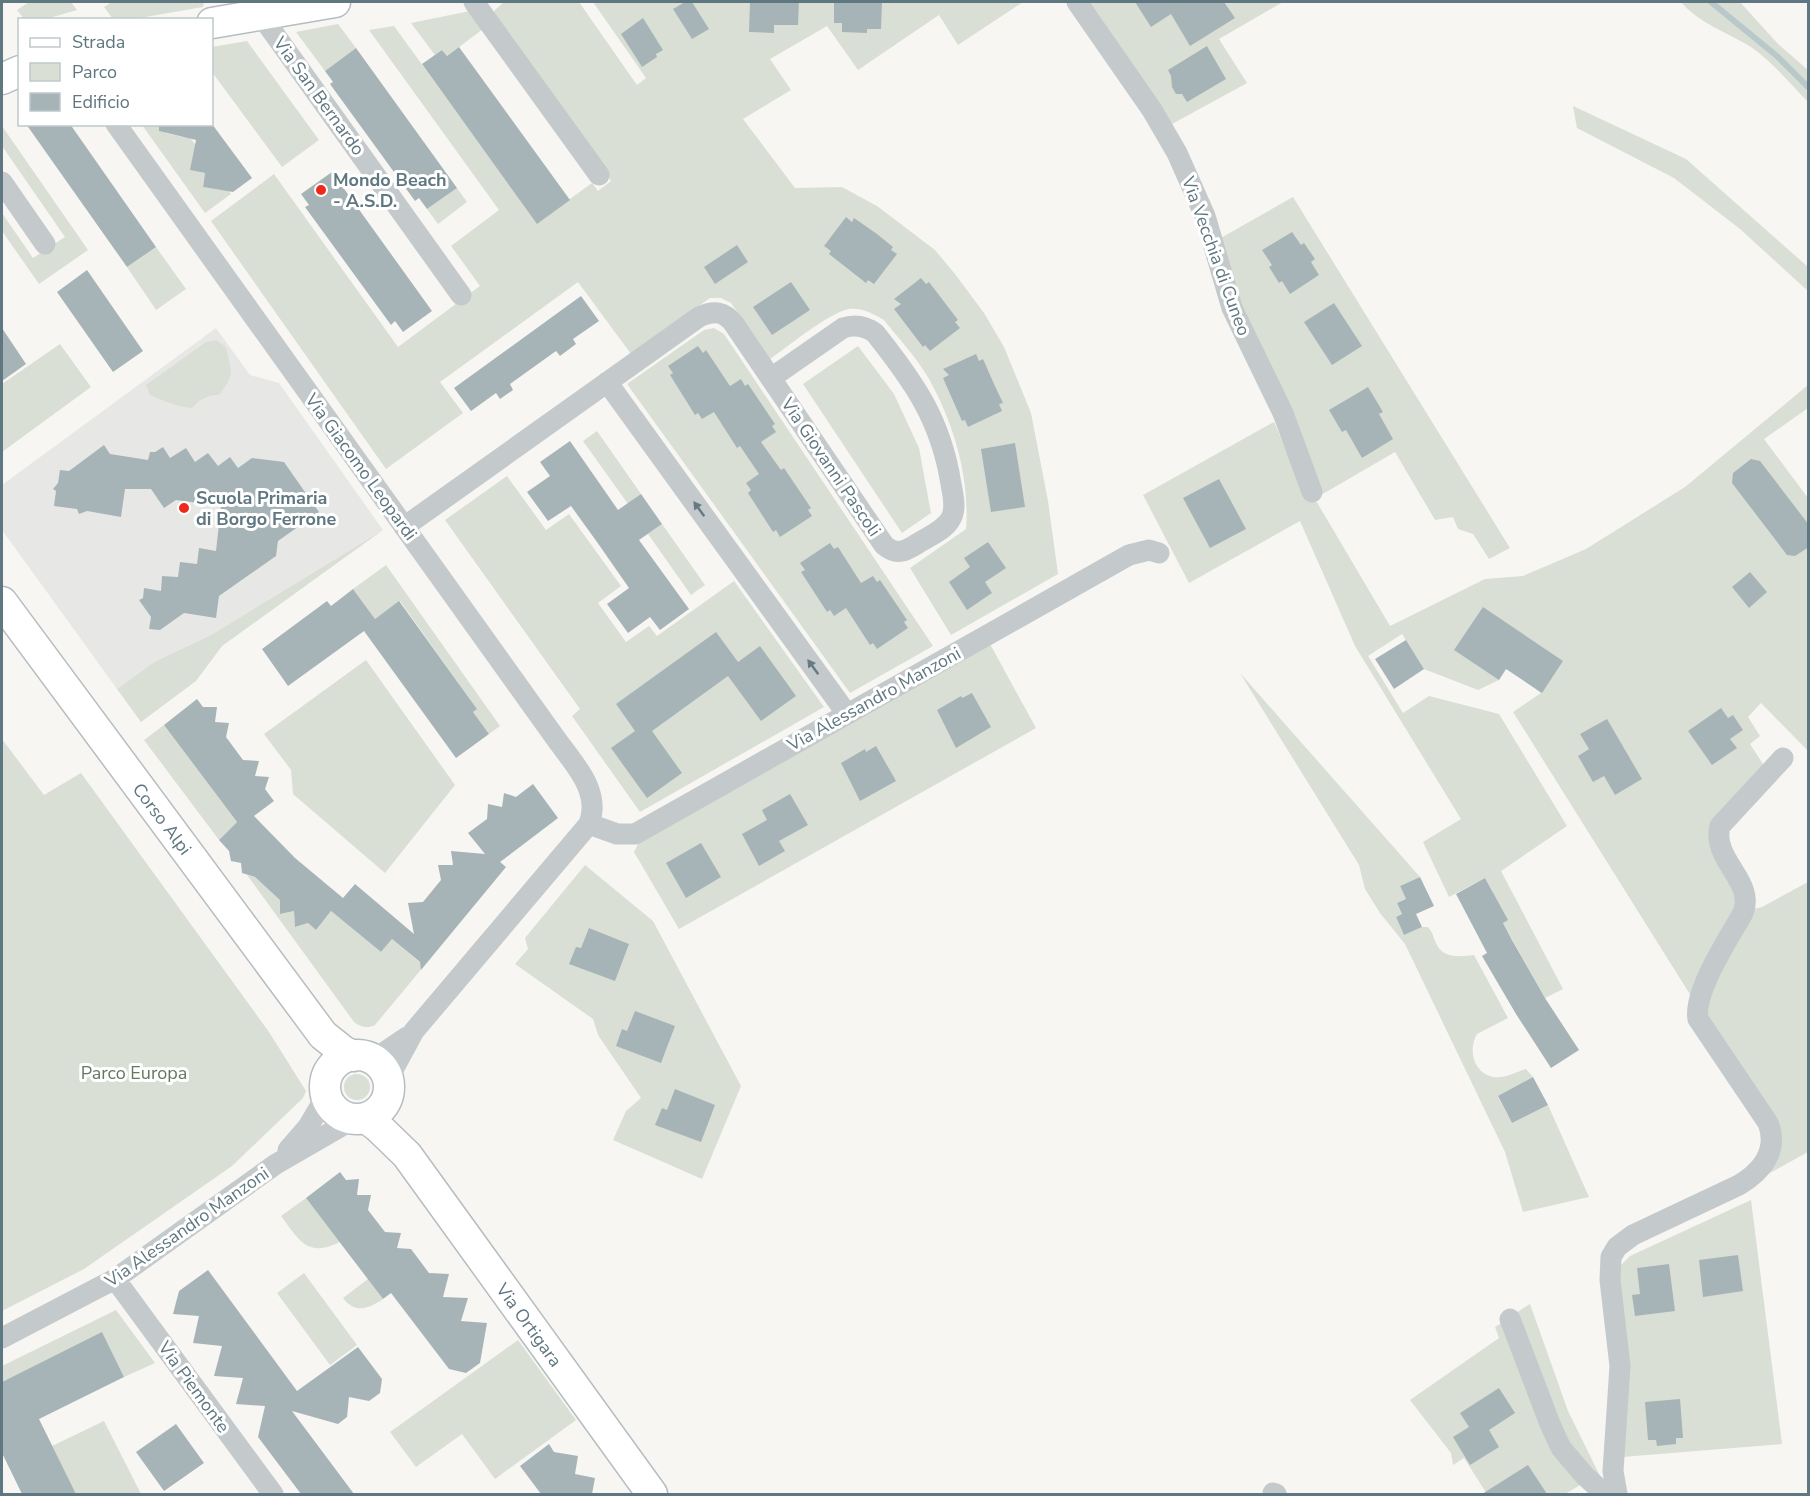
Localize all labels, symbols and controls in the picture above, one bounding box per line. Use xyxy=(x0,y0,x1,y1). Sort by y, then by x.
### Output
legend xyxy=(18,18,213,126)
text: Strada xyxy=(72,30,125,54)
street label: Via San Bernardo xyxy=(267,31,370,160)
text: Parco xyxy=(72,60,117,84)
text: Edificio xyxy=(72,90,130,114)
place label: Mondo Beach - A.S.D. xyxy=(333,168,447,213)
street label: Via Vecchia di Cuneo xyxy=(1176,172,1256,339)
marker: Mondo Beach - A.S.D. xyxy=(314,183,328,197)
street label: Via Giacomo Leopardi xyxy=(299,388,422,545)
street label: Via Giovanni Pascoli xyxy=(775,392,886,541)
place label: Scuola Primaria di Borgo Ferrone xyxy=(196,486,336,531)
marker: Scuola Primaria di Borgo Ferrone xyxy=(177,501,191,515)
one-way arrow xyxy=(693,501,705,516)
street label: Via Alessandro Manzoni xyxy=(782,641,965,757)
one-way arrow xyxy=(807,659,819,675)
street label: Corso Alpi xyxy=(127,778,197,860)
park label: Parco Europa xyxy=(81,1061,187,1085)
street label: Via Alessandro Manzoni xyxy=(99,1161,274,1293)
street label: Via Ortigara xyxy=(490,1278,567,1372)
street label: Via Piemonte xyxy=(152,1336,235,1437)

